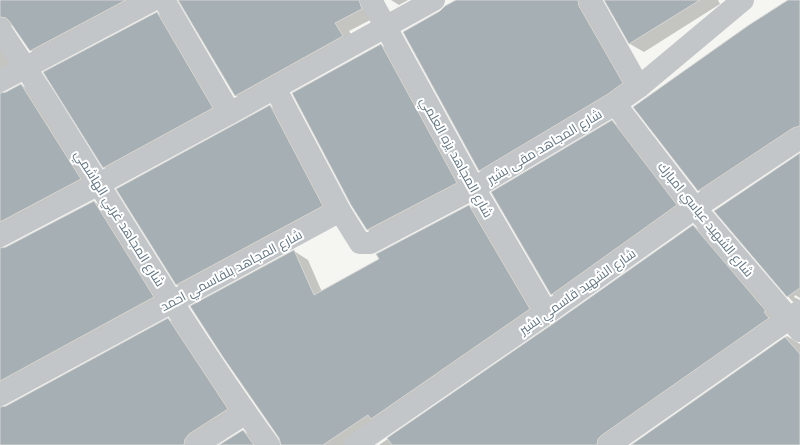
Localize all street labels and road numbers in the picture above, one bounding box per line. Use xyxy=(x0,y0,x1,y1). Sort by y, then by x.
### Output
street label: شارع المجاهد يزه العلمي xyxy=(415,94,497,222)
street label: شارع المجاهد مقى بشير xyxy=(483,105,605,188)
street label: شارع المجاهد غربي الهاشمي xyxy=(69,147,169,291)
street label: شارع الشهيد عباسي امبارك xyxy=(652,158,757,282)
street label: شارع المجاهد بلقاسمي احمد xyxy=(157,226,306,317)
street label: شارع الشهيد قاسمي بشير xyxy=(515,245,640,340)

